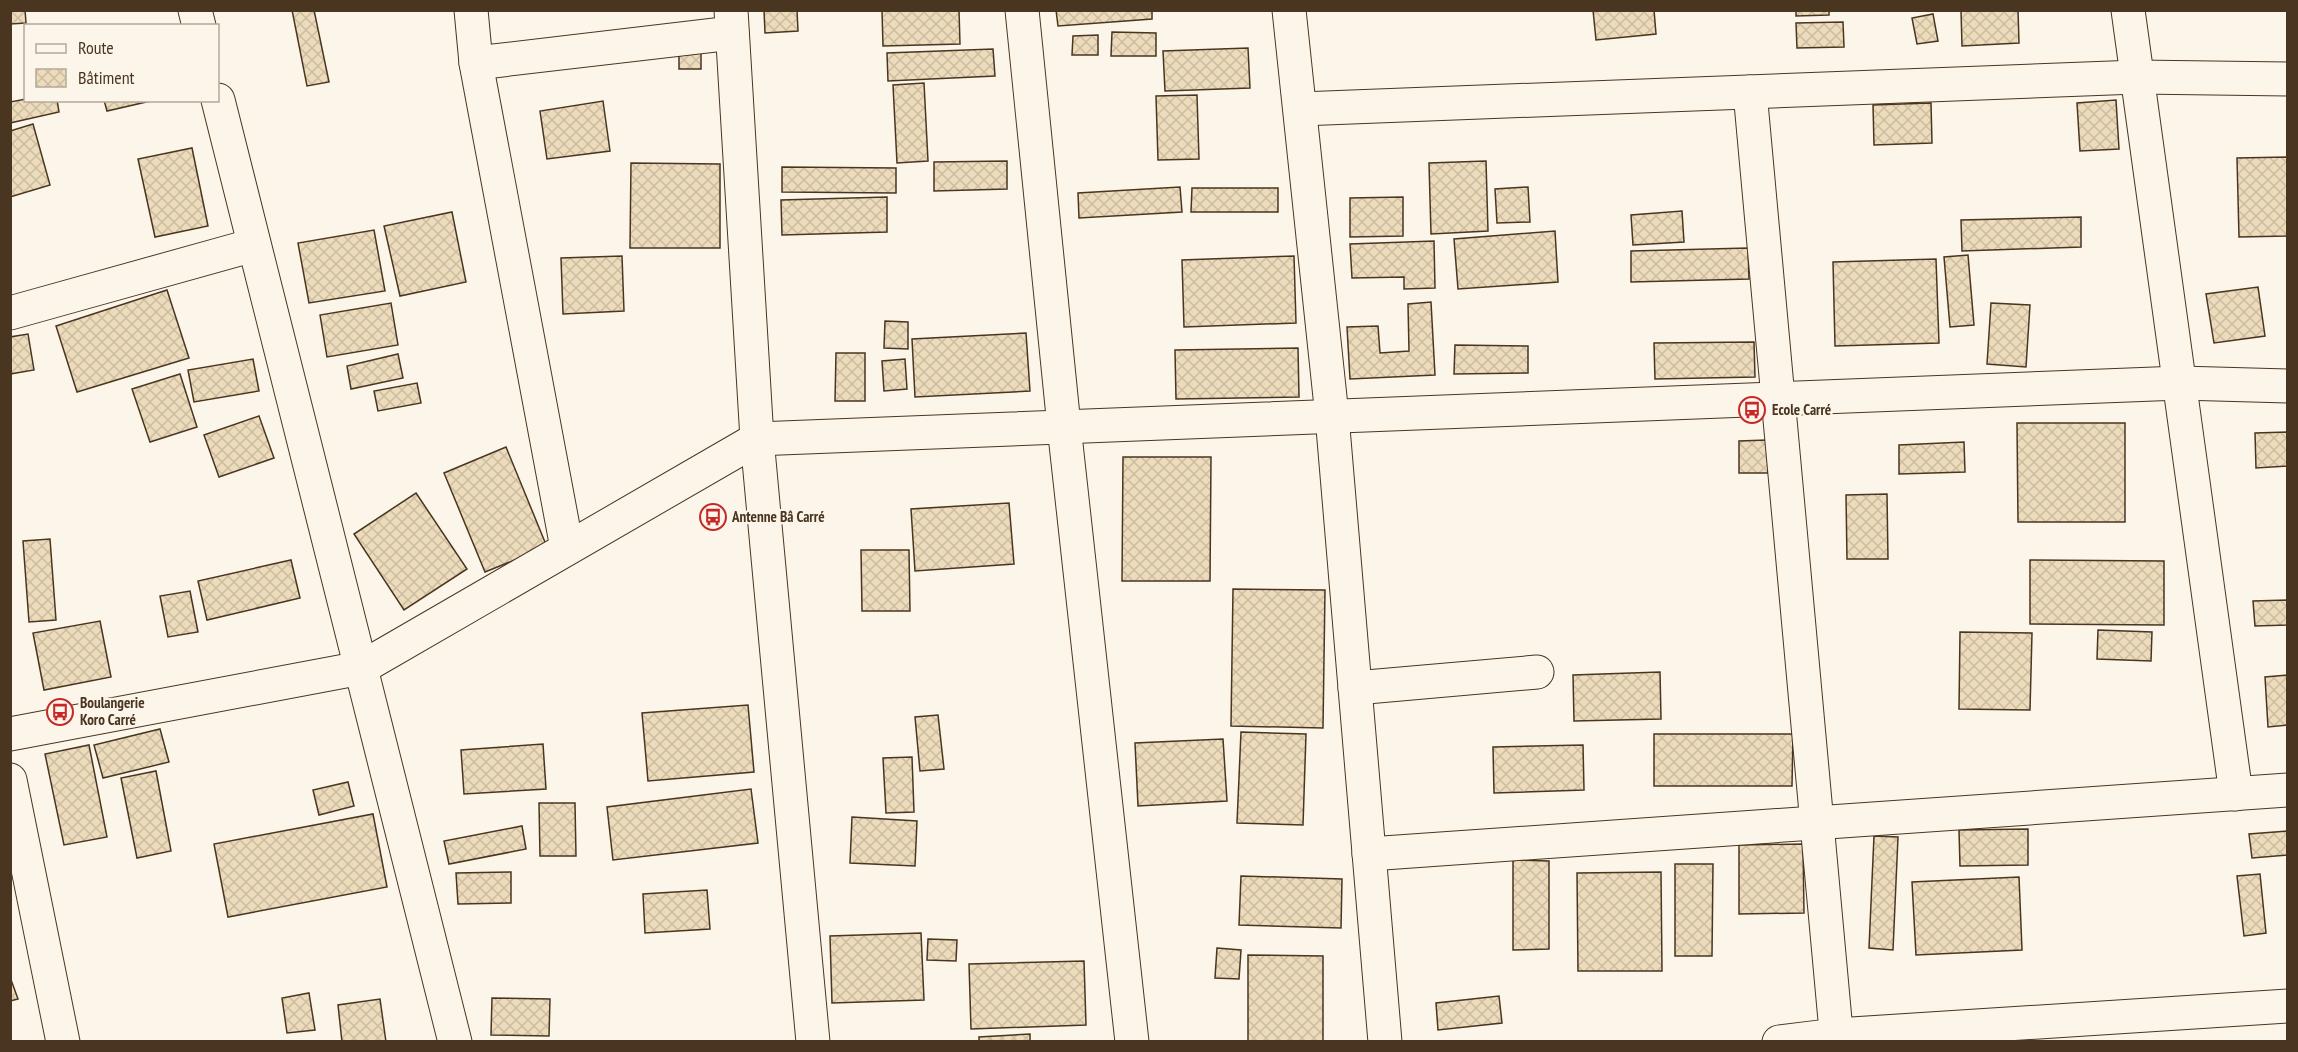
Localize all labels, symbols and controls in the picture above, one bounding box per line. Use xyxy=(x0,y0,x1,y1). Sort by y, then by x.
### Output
legend xyxy=(24,24,219,102)
text: Route xyxy=(78,36,114,59)
text: Bâtiment xyxy=(78,66,135,89)
bus stop icon: Ecole Carré xyxy=(1737,395,1767,425)
place label: Ecole Carré xyxy=(1772,400,1831,419)
bus stop icon: Antenne Bâ Carré xyxy=(698,502,728,532)
place label: Antenne Bâ Carré xyxy=(731,507,825,526)
place label: Boulangerie Koro Carré xyxy=(80,693,145,729)
bus stop icon: Boulangerie Koro Carré xyxy=(45,697,75,727)

